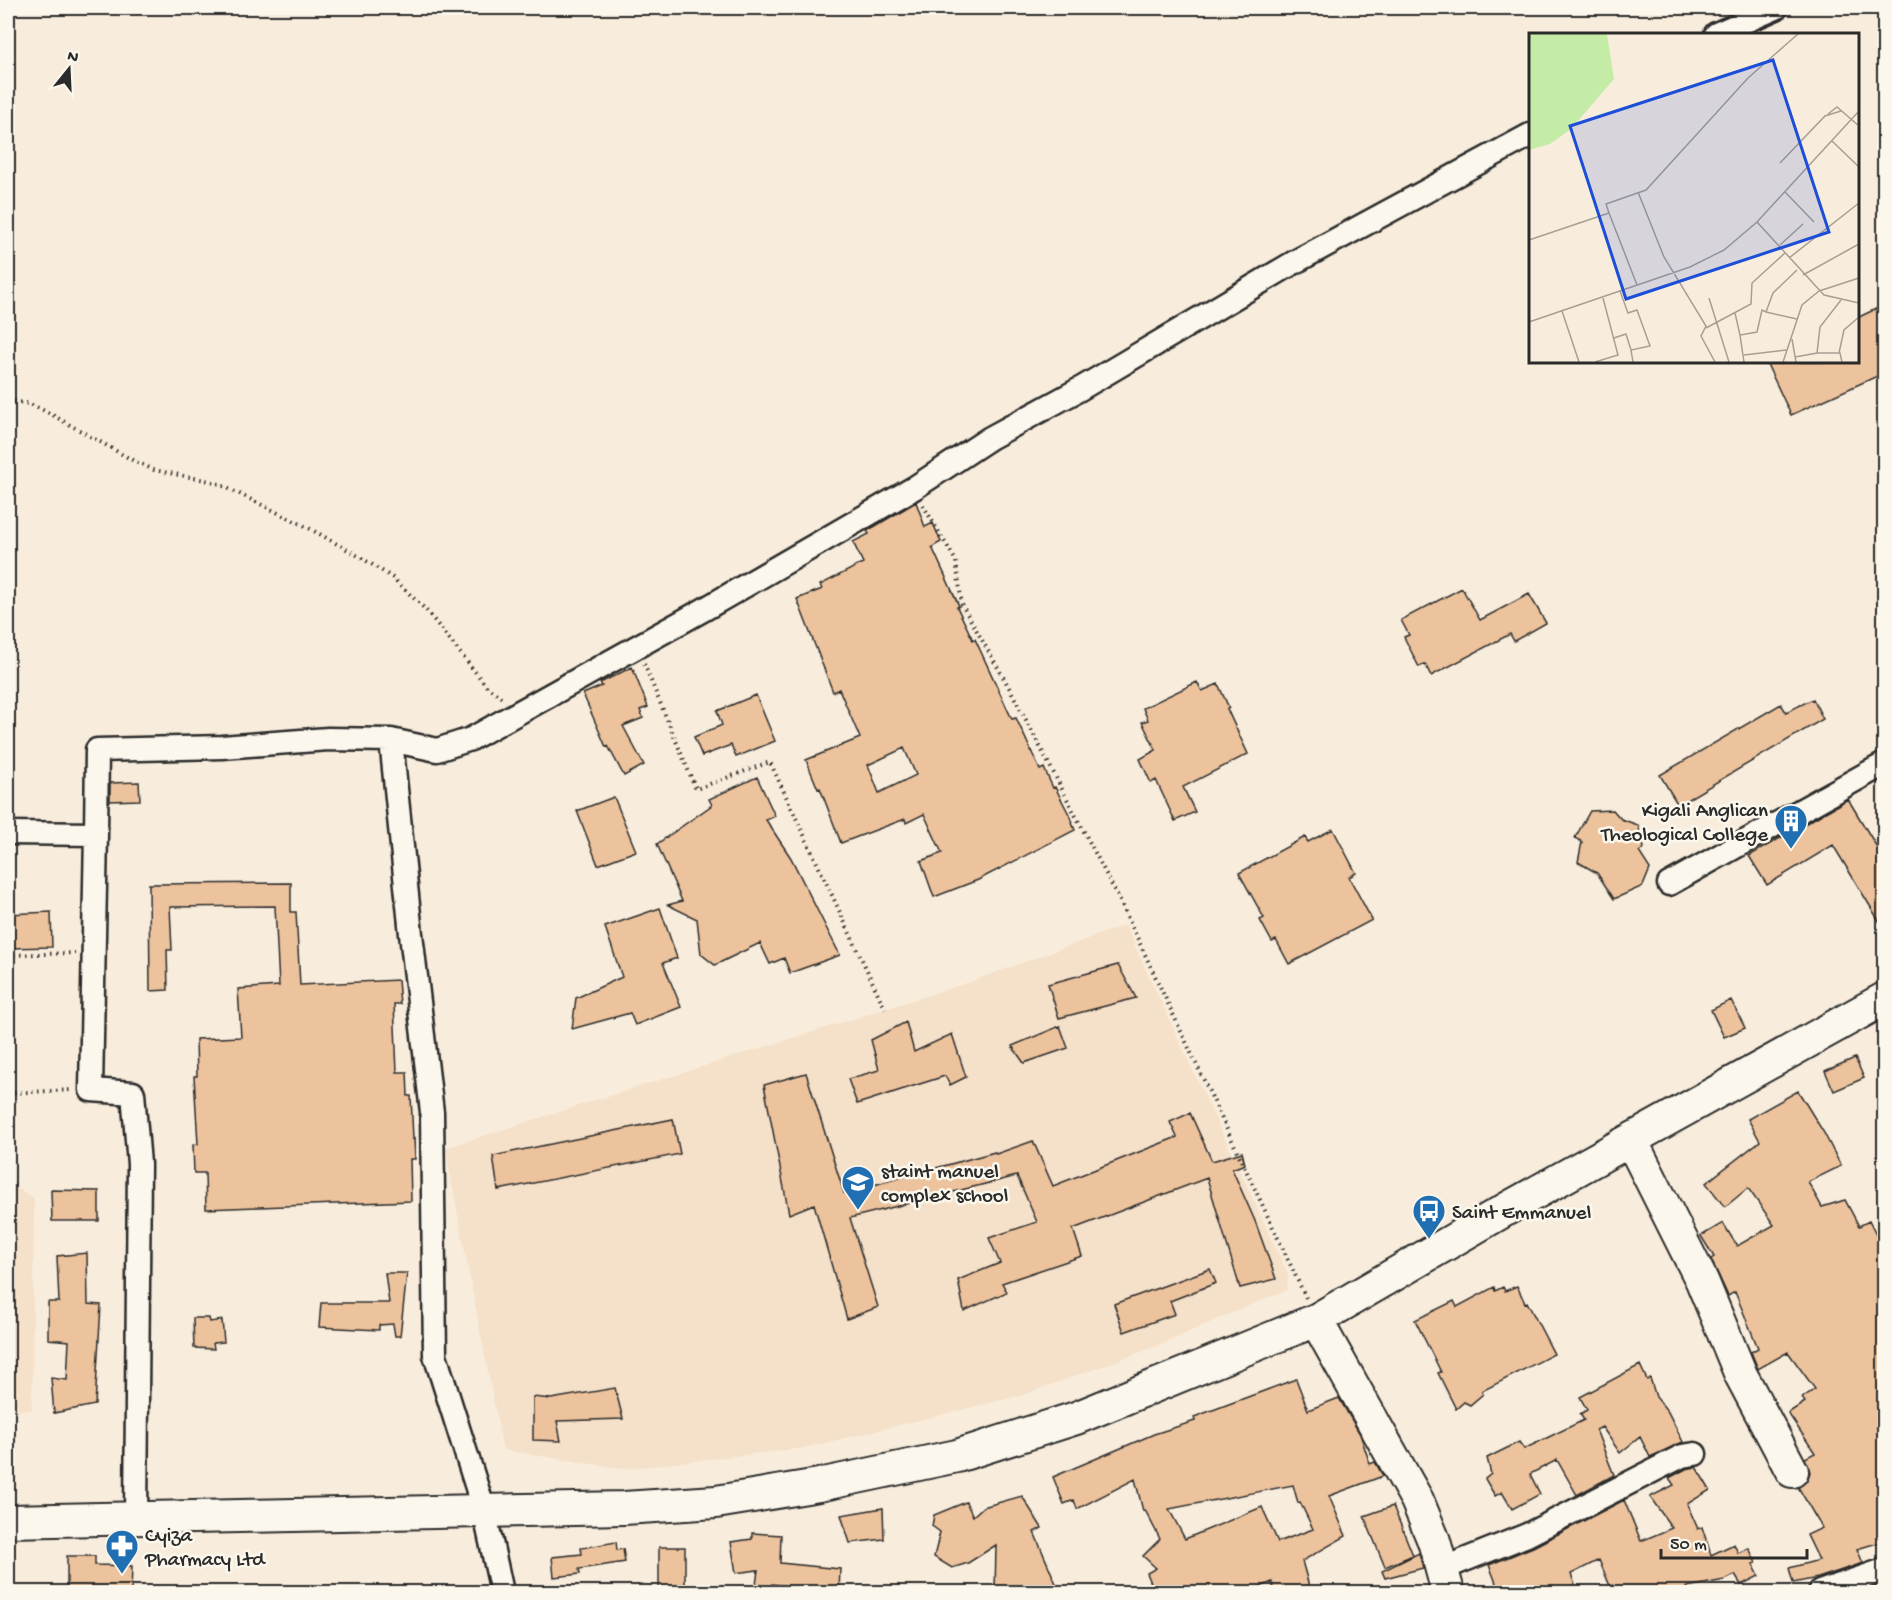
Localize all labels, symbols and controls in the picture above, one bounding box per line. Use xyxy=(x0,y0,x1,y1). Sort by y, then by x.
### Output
inset map xyxy=(1529,33,1859,363)
north arrow xyxy=(39,39,99,99)
text: N xyxy=(65,47,81,69)
place label: Kigali Anglican Theological College xyxy=(1600,800,1769,849)
building icon: Kigali Anglican Theological College xyxy=(1773,803,1809,850)
place label: staint manuel complex school xyxy=(881,1161,1008,1210)
school or university icon: staint manuel complex school xyxy=(840,1164,876,1211)
bus stop icon: Saint Emmanuel xyxy=(1411,1193,1447,1240)
place label: Saint Emmanuel xyxy=(1452,1202,1591,1227)
scale bar xyxy=(1661,1522,1806,1560)
place label: Cyiza Pharmacy Ltd xyxy=(144,1525,266,1574)
pharmacy icon: Cyiza Pharmacy Ltd xyxy=(104,1528,140,1575)
text: 50 m xyxy=(1670,1535,1707,1556)

